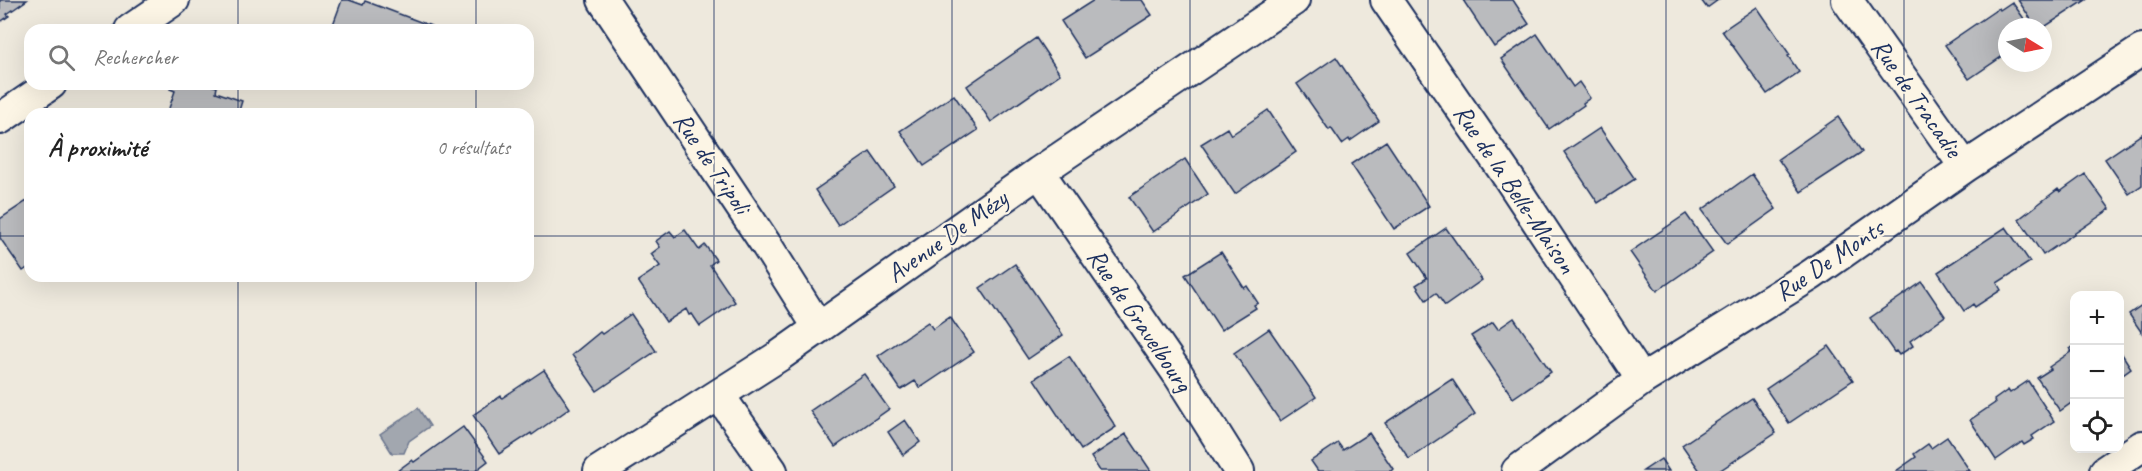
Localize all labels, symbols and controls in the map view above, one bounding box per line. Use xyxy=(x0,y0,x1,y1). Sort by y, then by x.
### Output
north arrow xyxy=(1998,18,2052,72)
search box xyxy=(24,24,534,90)
street label: Rue de Tracadie xyxy=(1864,32,1971,166)
icon: search xyxy=(45,41,78,74)
text: Rechercher xyxy=(93,43,177,71)
street label: Rue de la Belle-Maison xyxy=(1446,98,1584,280)
street label: Rue de Tripoli xyxy=(666,106,760,223)
text: À proximité xyxy=(48,131,147,164)
text: 0 résultats xyxy=(437,135,510,160)
street label: Avenue De Mézy xyxy=(880,181,1016,290)
street label: Rue De Monts xyxy=(1768,210,1892,308)
street label: Rue de Gravelbourg xyxy=(1080,242,1201,400)
map controls xyxy=(2070,291,2124,453)
button: + xyxy=(2070,291,2124,345)
button: − xyxy=(2070,345,2124,399)
button: locate xyxy=(2070,399,2124,453)

